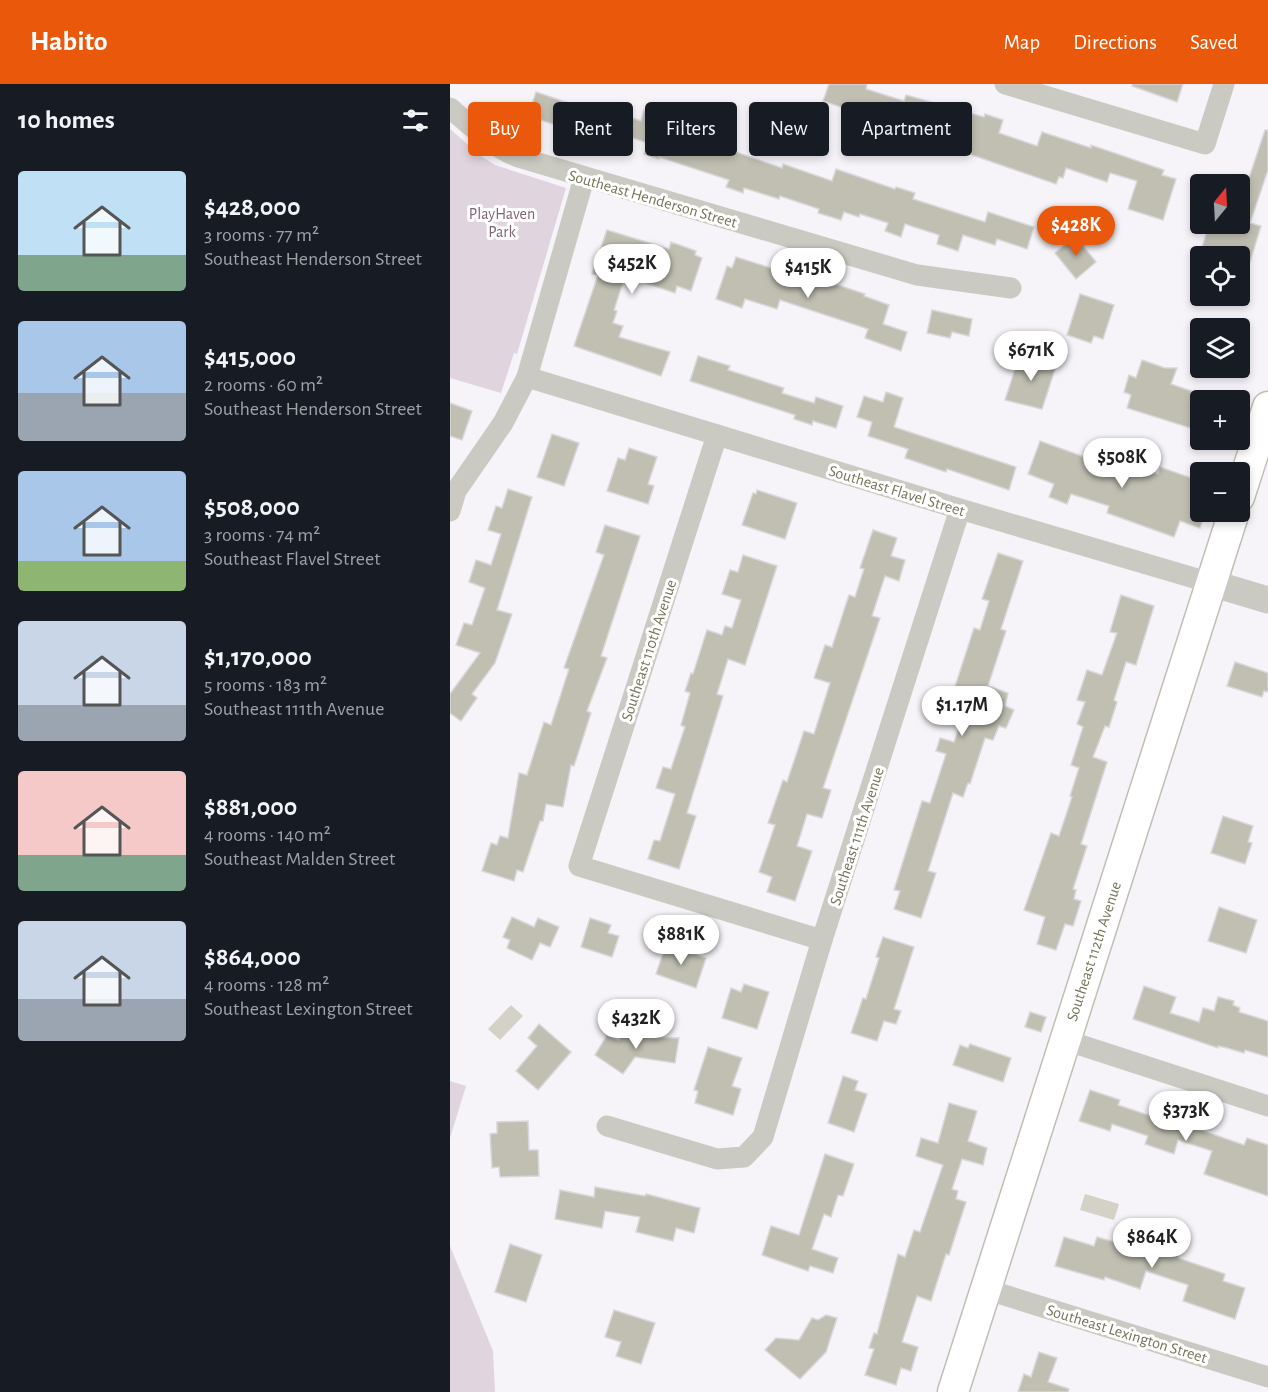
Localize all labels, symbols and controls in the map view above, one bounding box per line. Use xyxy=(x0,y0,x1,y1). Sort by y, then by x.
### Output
text: Habito xyxy=(30,28,108,56)
text: Map xyxy=(1004,32,1040,53)
text: Directions xyxy=(1073,32,1157,53)
text: Saved xyxy=(1190,32,1238,53)
chip: Buy xyxy=(468,102,541,156)
chip: Rent xyxy=(553,102,633,156)
chip: Filters xyxy=(645,102,737,156)
chip: New xyxy=(749,102,829,156)
chip: Apartment xyxy=(841,102,972,156)
icon: filters xyxy=(399,104,432,137)
text: 10 homes xyxy=(18,107,115,133)
street label: Southeast Henderson Street xyxy=(567,167,739,231)
north arrow xyxy=(1190,174,1250,234)
map controls xyxy=(1190,174,1250,522)
text: $428,000 xyxy=(204,194,300,220)
icon: home xyxy=(66,195,138,267)
park label: PlayHaven Park xyxy=(469,206,535,240)
pin: $428K xyxy=(1034,206,1118,257)
text: $428K xyxy=(1051,215,1101,235)
text: 3 rooms · 77 m² xyxy=(204,225,319,245)
pin: $452K xyxy=(590,244,674,295)
button: locate xyxy=(1190,246,1250,306)
pin: $415K xyxy=(766,248,850,299)
text: Southeast Henderson Street xyxy=(204,249,422,269)
text: $452K xyxy=(608,253,656,273)
text: $415K xyxy=(785,257,831,277)
button: layers xyxy=(1190,318,1250,378)
pin: $671K xyxy=(989,331,1073,382)
text: $671K xyxy=(1008,340,1054,360)
text: $415,000 xyxy=(204,344,296,370)
icon: home xyxy=(66,345,138,417)
text: 2 rooms · 60 m² xyxy=(204,375,323,395)
button: + xyxy=(1190,390,1250,450)
text: Southeast Henderson Street xyxy=(204,399,422,419)
pin: $508K xyxy=(1080,438,1164,489)
text: $508K xyxy=(1097,447,1147,467)
button: − xyxy=(1190,462,1250,522)
street label: Southeast Flavel Street xyxy=(827,463,967,519)
text: $508,000 xyxy=(204,494,300,520)
icon: home xyxy=(66,495,138,567)
text: 3 rooms · 74 m² xyxy=(204,525,320,545)
text: Southeast Flavel Street xyxy=(204,549,381,569)
street label: Southeast 110th Avenue xyxy=(619,578,679,723)
text: $1,170,000 xyxy=(204,644,312,670)
icon: home xyxy=(66,645,138,717)
text: 5 rooms · 183 m² xyxy=(204,675,327,695)
pin: $1.17M xyxy=(913,686,1011,737)
text: $1.17M xyxy=(936,695,988,715)
text: Southeast 111th Avenue xyxy=(204,699,384,719)
street label: Southeast 111th Avenue xyxy=(827,765,887,907)
text: $881,000 xyxy=(204,794,297,820)
icon: home xyxy=(66,795,138,867)
text: 4 rooms · 140 m² xyxy=(204,825,331,845)
text: Southeast Malden Street xyxy=(204,849,395,869)
street label: Southeast 112th Avenue xyxy=(1064,879,1124,1023)
pin: $881K xyxy=(639,915,723,966)
text: $881K xyxy=(657,924,705,944)
text: $864,000 xyxy=(204,944,301,970)
icon: home xyxy=(66,945,138,1017)
text: 4 rooms · 128 m² xyxy=(204,975,329,995)
text: Southeast Lexington Street xyxy=(204,999,413,1019)
pin: $432K xyxy=(594,999,678,1050)
text: $432K xyxy=(612,1008,660,1028)
pin: $373K xyxy=(1144,1091,1228,1142)
text: $373K xyxy=(1163,1100,1209,1120)
pin: $864K xyxy=(1110,1218,1194,1269)
text: $864K xyxy=(1127,1227,1177,1247)
street label: Southeast Lexington Street xyxy=(1045,1302,1209,1366)

